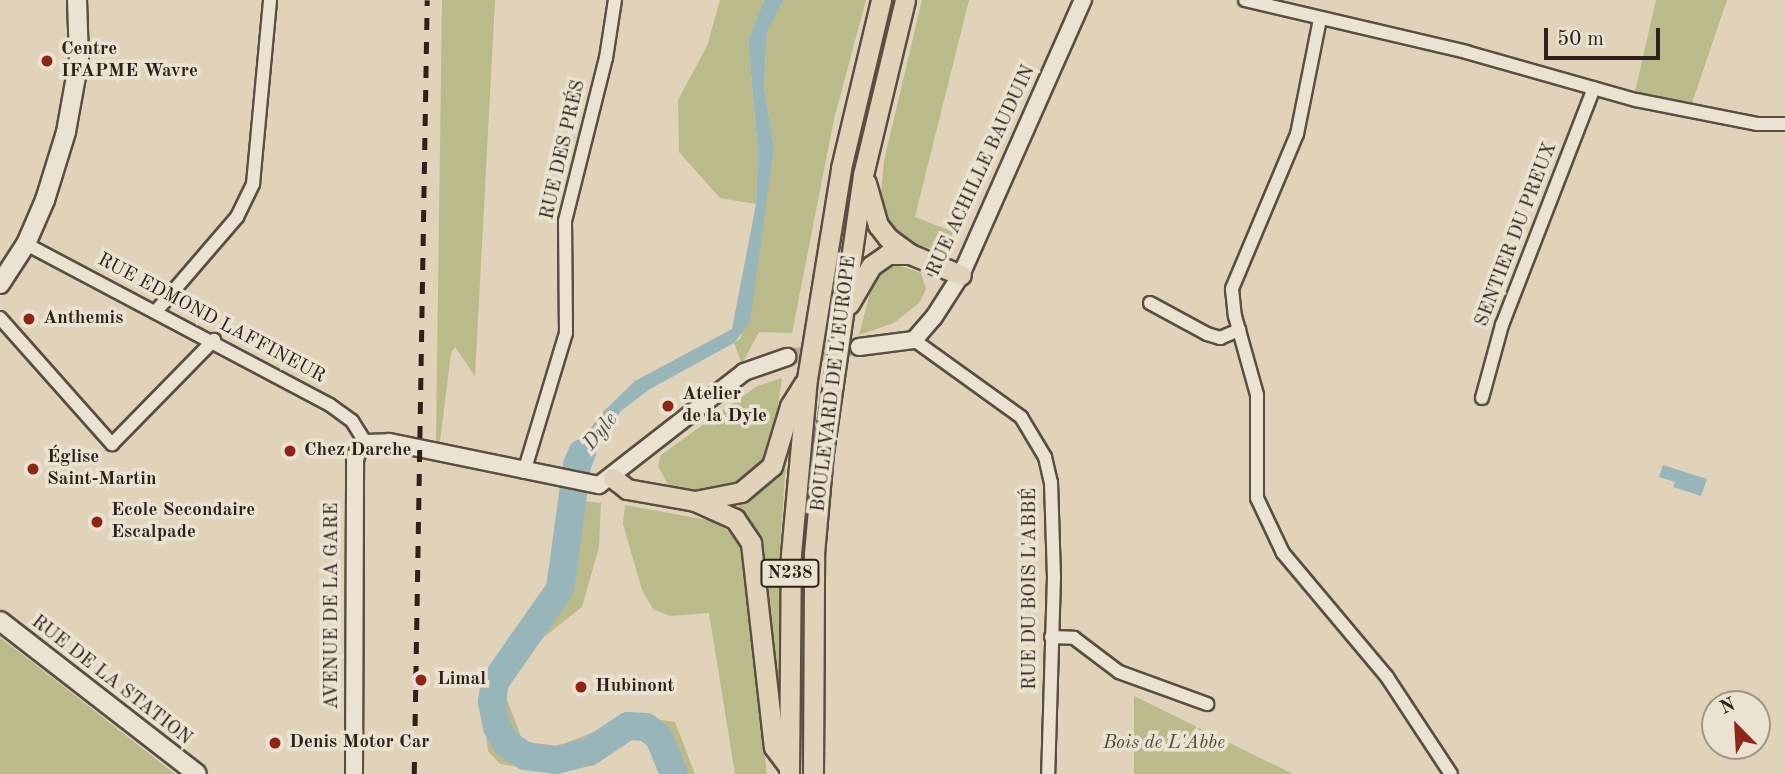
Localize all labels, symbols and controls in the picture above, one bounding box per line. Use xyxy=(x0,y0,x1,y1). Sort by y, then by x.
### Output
scale bar xyxy=(1547,14,1662,58)
text: 50 m xyxy=(1557,29,1604,50)
place label: Centre IFAPME Wavre xyxy=(61,39,198,83)
marker: Centre IFAPME Wavre xyxy=(39,53,55,69)
street label: RUE ACHILLE BAUDUIN xyxy=(923,62,1041,280)
street label: RUE DES PRÉS xyxy=(537,78,591,222)
street label: SENTIER DU PREUX xyxy=(1471,140,1563,330)
street label: RUE EDMOND LAFFINEUR xyxy=(93,249,329,389)
street label: BOULEVARD DE L'EUROPE xyxy=(808,255,862,513)
place label: Anthemis xyxy=(43,308,123,330)
marker: Anthemis xyxy=(21,311,37,327)
place label: Atelier de la Dyle xyxy=(682,384,767,428)
marker: Atelier de la Dyle xyxy=(660,398,676,414)
water label: Dyle xyxy=(578,408,624,456)
place label: Chez Darche xyxy=(304,440,412,462)
marker: Chez Darche xyxy=(282,443,298,459)
place label: Église Saint-Martin xyxy=(47,447,156,491)
marker: Église Saint-Martin xyxy=(25,461,41,477)
street label: RUE DU BOIS L'ABBÉ xyxy=(1020,488,1042,690)
place label: Ecole Secondaire Escalpade xyxy=(111,500,255,544)
street label: AVENUE DE LA GARE xyxy=(322,502,344,710)
marker: Ecole Secondaire Escalpade xyxy=(89,514,105,530)
road number: N238 xyxy=(760,558,820,588)
street label: RUE DE LA STATION xyxy=(26,611,196,751)
place label: Limal xyxy=(437,669,486,691)
marker: Limal xyxy=(411,670,431,690)
place label: Hubinont xyxy=(595,676,674,698)
marker: Hubinont xyxy=(573,679,589,695)
north arrow xyxy=(1701,690,1771,760)
text: N xyxy=(1718,696,1739,719)
place label: Denis Motor Car xyxy=(289,732,430,754)
park label: Bois de L'Abbe xyxy=(1103,733,1225,755)
marker: Denis Motor Car xyxy=(267,735,283,751)

